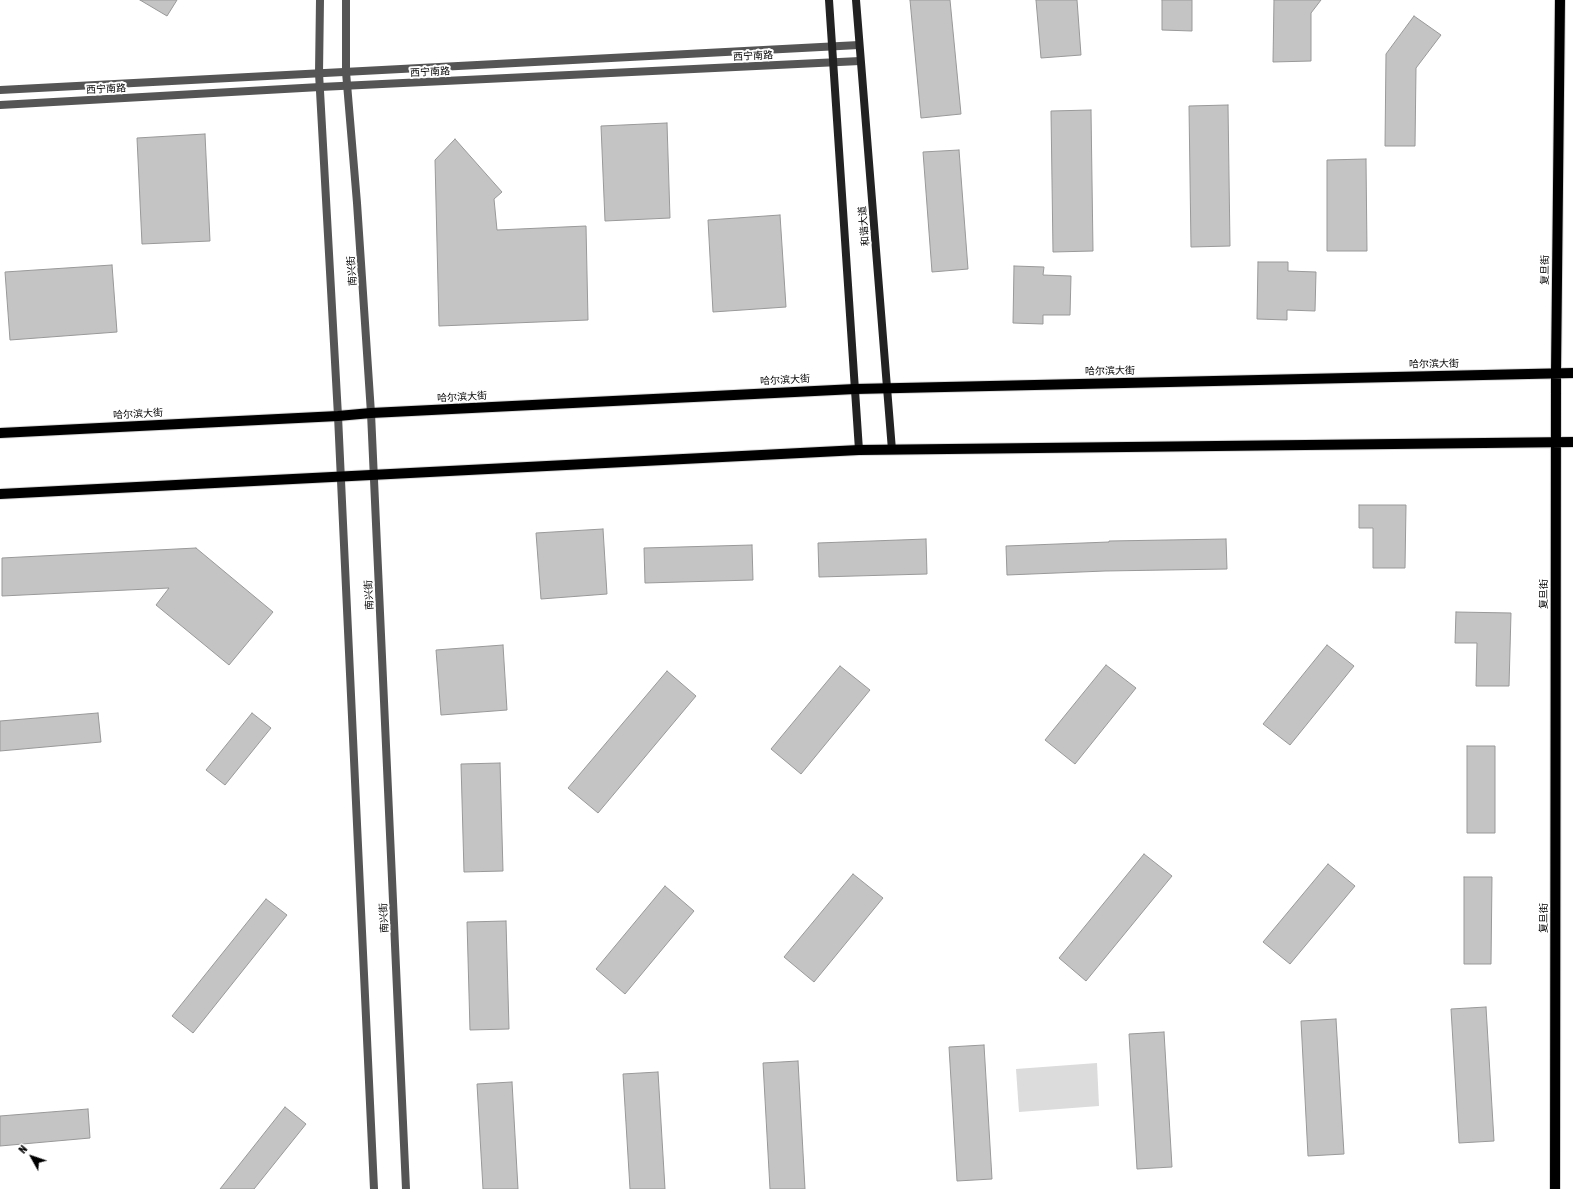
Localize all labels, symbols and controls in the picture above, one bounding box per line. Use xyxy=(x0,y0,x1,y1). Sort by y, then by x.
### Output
street label: 西宁南路 xyxy=(733,49,773,63)
street label: 西宁南路 xyxy=(410,65,450,79)
street label: 西宁南路 xyxy=(86,82,126,96)
street label: 和谐大道 xyxy=(856,206,872,246)
street label: 复旦街 xyxy=(1539,255,1551,285)
street label: 南兴街 xyxy=(345,256,359,286)
street label: 哈尔滨大街 xyxy=(1409,358,1459,370)
street label: 哈尔滨大街 xyxy=(1085,365,1135,377)
street label: 哈尔滨大街 xyxy=(760,373,810,387)
street label: 哈尔滨大街 xyxy=(437,390,487,404)
street label: 哈尔滨大街 xyxy=(113,407,163,421)
street label: 复旦街 xyxy=(1538,579,1550,609)
street label: 南兴街 xyxy=(362,580,376,610)
street label: 南兴街 xyxy=(377,903,391,933)
street label: 复旦街 xyxy=(1538,903,1550,933)
north arrow xyxy=(12,1137,52,1177)
text: N xyxy=(16,1143,29,1156)

